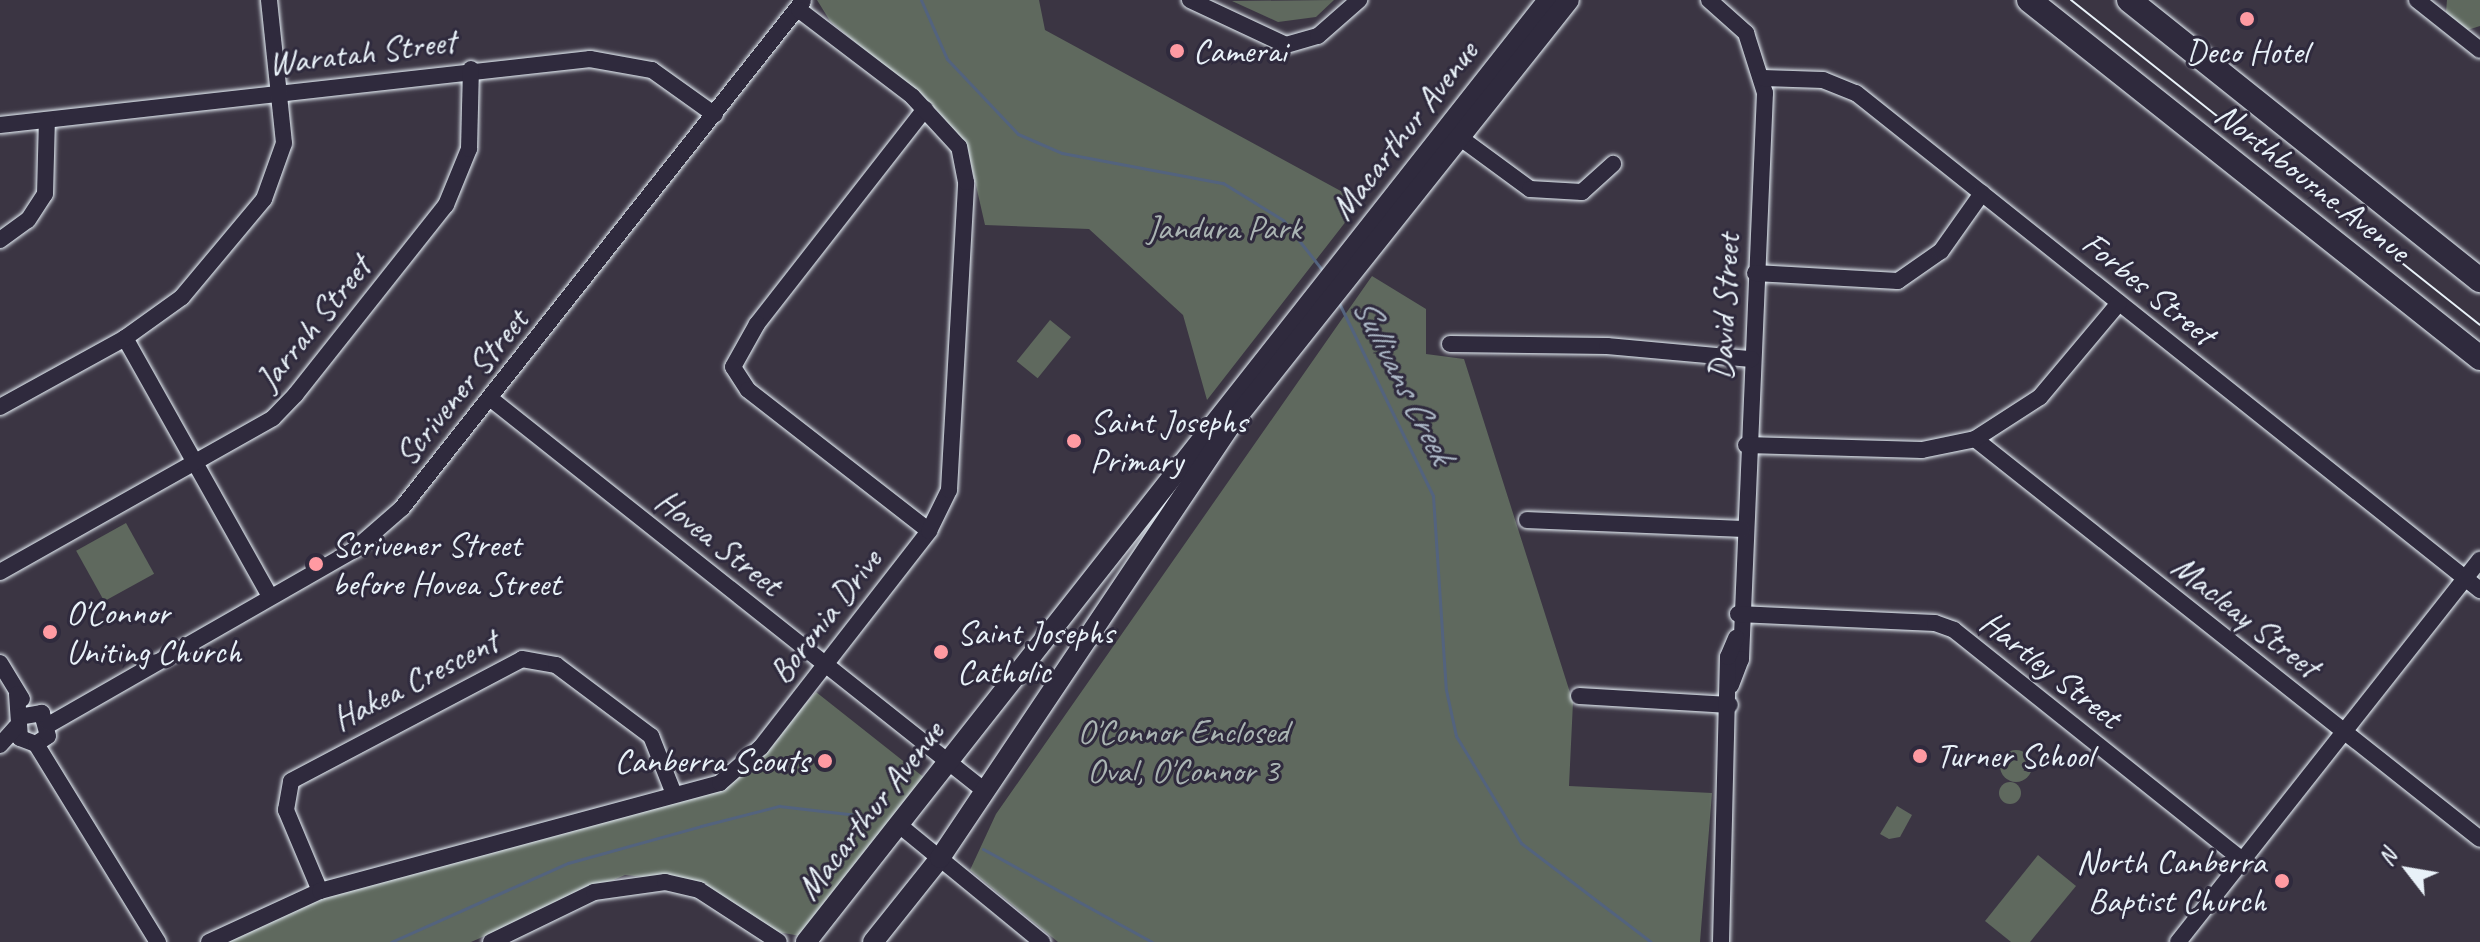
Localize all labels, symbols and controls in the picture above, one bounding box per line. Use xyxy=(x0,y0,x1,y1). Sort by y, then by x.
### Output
marker: Deco Hotel xyxy=(2238,10,2256,28)
street label: Waratah Street xyxy=(266,20,458,84)
place label: Camerai xyxy=(1193,31,1287,71)
place label: Deco Hotel xyxy=(2186,32,2308,72)
street label: Macarthur Avenue xyxy=(1322,33,1486,227)
marker: Camerai xyxy=(1168,42,1186,60)
street label: Northbourne Avenue xyxy=(2208,93,2418,271)
park label: Jandura Park xyxy=(1147,208,1301,248)
street label: Forbes Street xyxy=(2074,222,2224,354)
street label: David Street xyxy=(1700,232,1748,382)
street label: Jarrah Street xyxy=(247,248,379,398)
water label: Sullivans Creek xyxy=(1343,290,1463,470)
street label: Scrivener Street xyxy=(385,300,537,474)
place label: Saint Josephs Primary xyxy=(1090,401,1247,480)
marker: Saint Josephs Primary xyxy=(1065,432,1083,450)
street label: Hovea Street xyxy=(647,480,791,604)
place label: Scrivener Street before Hovea Street xyxy=(332,524,561,604)
street label: Boronia Drive xyxy=(760,541,890,691)
street label: Macleay Street xyxy=(2164,546,2328,686)
marker: Scrivener Street before Hovea Street xyxy=(307,555,325,573)
place label: O'Connor Uniting Church xyxy=(66,592,242,672)
street label: Hartley Street xyxy=(1972,601,2130,737)
place label: Saint Josephs Catholic xyxy=(957,612,1114,692)
street label: Hakea Crescent xyxy=(325,621,505,739)
marker: O'Connor Uniting Church xyxy=(41,623,59,641)
marker: Saint Josephs Catholic xyxy=(932,643,950,661)
park label: O'Connor Enclosed Oval, O'Connor 3 xyxy=(1078,711,1288,790)
street label: Macarthur Avenue xyxy=(788,713,952,907)
place label: Turner School xyxy=(1936,736,2093,776)
place label: Canberra Scouts xyxy=(615,741,809,781)
marker: Turner School xyxy=(1911,747,1929,765)
marker: Canberra Scouts xyxy=(816,752,834,770)
north arrow xyxy=(2368,830,2448,910)
place label: North Canberra Baptist Church xyxy=(2076,841,2266,920)
text: N xyxy=(2372,845,2403,871)
marker: North Canberra Baptist Church xyxy=(2273,872,2291,890)

